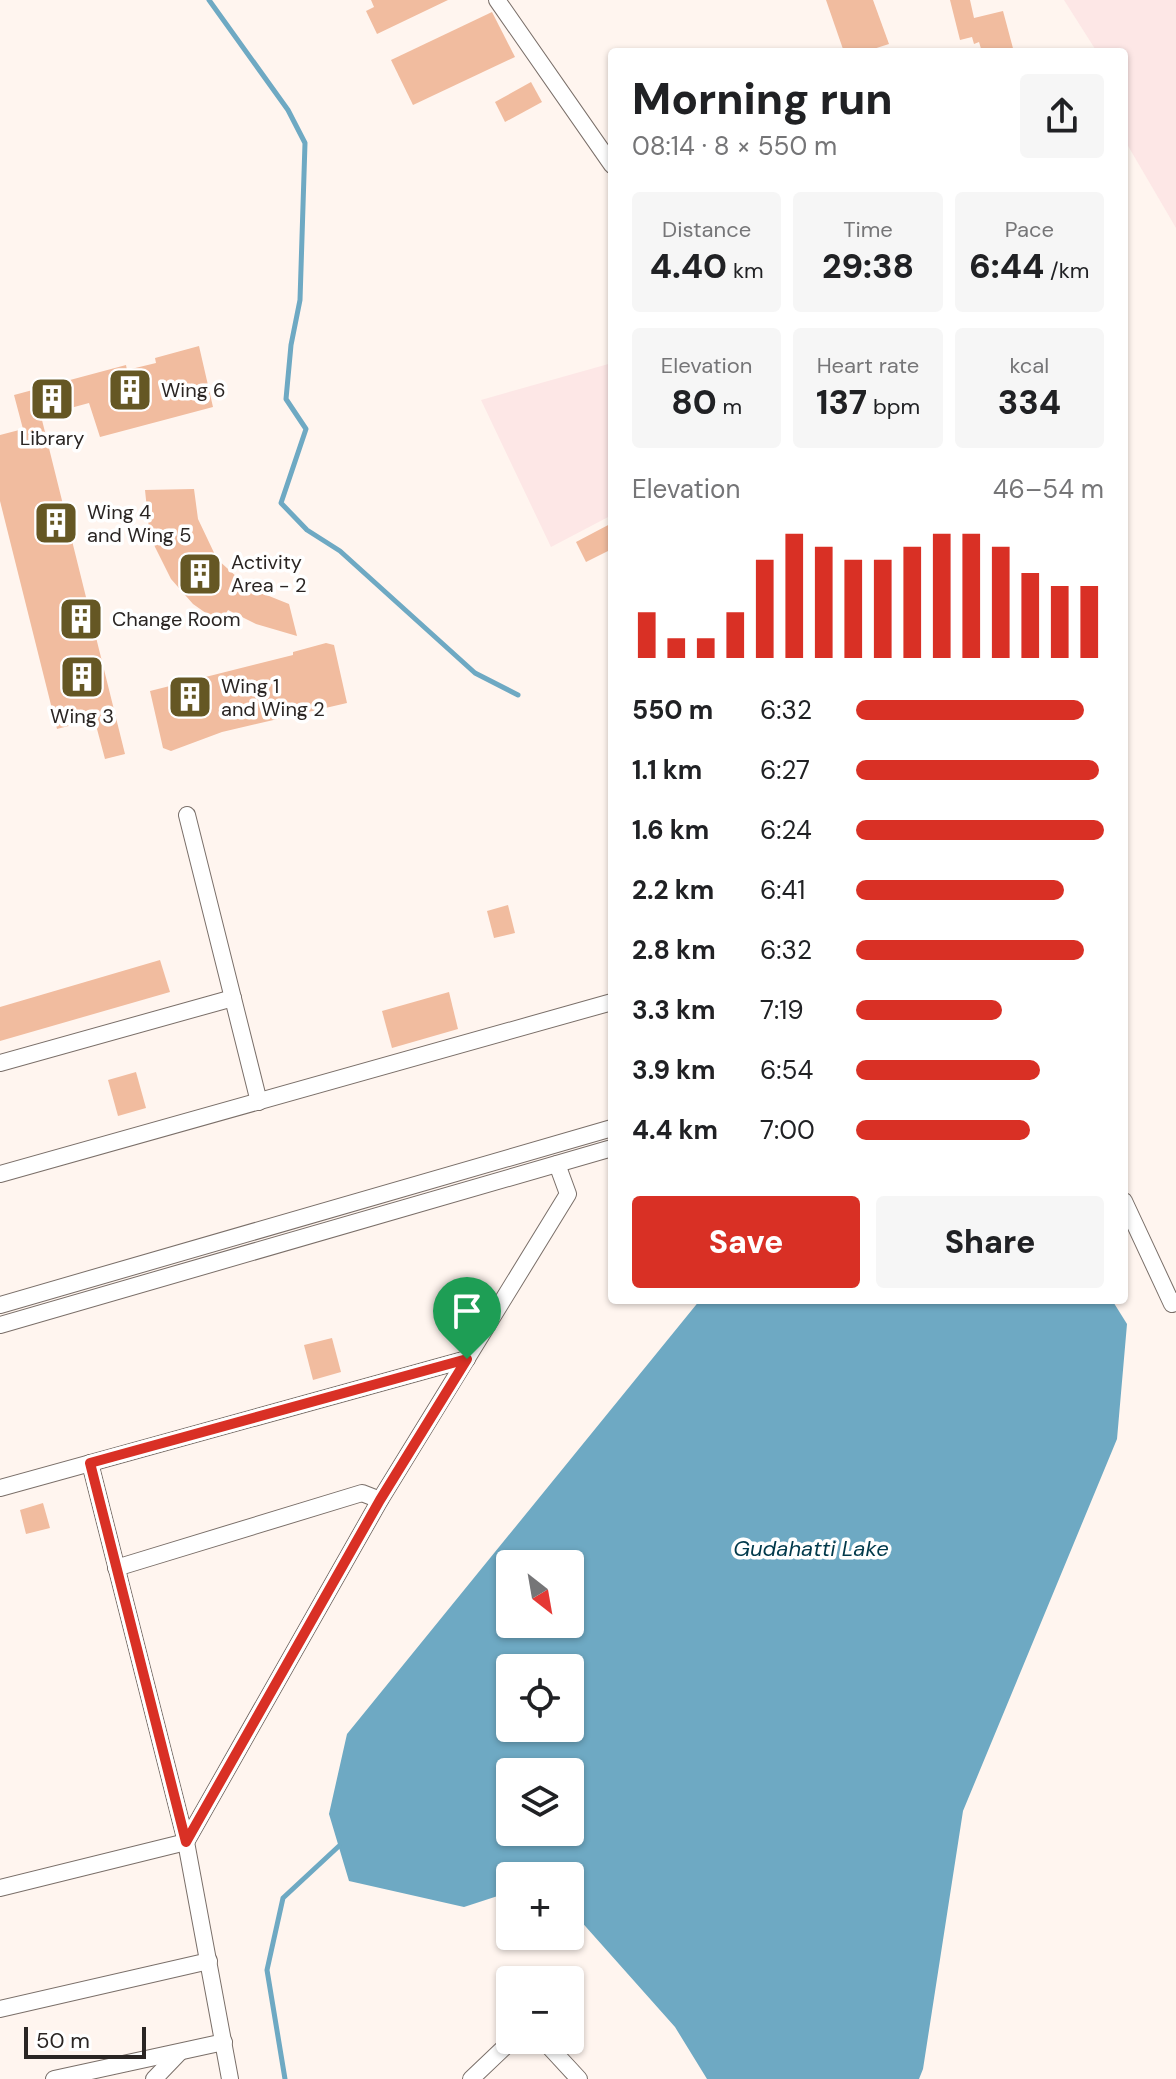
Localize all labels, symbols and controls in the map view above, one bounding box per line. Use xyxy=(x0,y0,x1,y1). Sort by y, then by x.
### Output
text: Morning run xyxy=(632,70,893,128)
button: share xyxy=(1020,74,1104,158)
text: 08:14 · 8 × 550 m xyxy=(632,129,837,163)
text: Distance xyxy=(662,215,751,244)
text: Time xyxy=(843,215,893,244)
text: Pace xyxy=(1005,215,1054,244)
text: 4.40 xyxy=(650,244,727,289)
text: 29:38 xyxy=(822,244,914,289)
text: 6:44 xyxy=(969,244,1044,289)
text: km xyxy=(727,256,764,285)
text: /km xyxy=(1044,256,1089,285)
text: Elevation xyxy=(661,351,753,380)
text: Heart rate xyxy=(817,351,919,380)
text: kcal xyxy=(1009,351,1049,380)
building icon: Wing 6 xyxy=(106,366,154,414)
building icon: Library xyxy=(28,375,76,423)
place label: Wing 6 xyxy=(161,377,226,403)
text: 80 xyxy=(671,380,717,425)
text: 137 xyxy=(816,380,867,425)
text: 334 xyxy=(998,380,1061,425)
text: m xyxy=(717,392,742,421)
text: bpm xyxy=(867,392,920,421)
place label: Library xyxy=(20,425,84,451)
text: Elevation xyxy=(632,472,740,506)
text: 46–54 m xyxy=(993,472,1104,506)
building icon: Wing 4 and Wing 5 xyxy=(32,499,80,547)
place label: Wing 4 and Wing 5 xyxy=(87,499,192,548)
place label: Activity Area - 2 xyxy=(231,549,307,598)
building icon: Activity Area - 2 xyxy=(176,550,224,598)
building icon: Change Room xyxy=(57,595,105,643)
place label: Change Room xyxy=(112,606,240,632)
building icon: Wing 3 xyxy=(58,653,106,701)
building icon: Wing 1 and Wing 2 xyxy=(166,673,214,721)
place label: Wing 1 and Wing 2 xyxy=(221,673,325,722)
text: 550 m xyxy=(632,693,713,727)
text: 6:32 xyxy=(760,693,812,727)
place label: Wing 3 xyxy=(50,703,114,729)
text: 1.1 km xyxy=(632,753,702,787)
text: 6:27 xyxy=(760,753,810,787)
text: 1.6 km xyxy=(632,813,709,847)
text: 6:24 xyxy=(760,813,812,847)
text: 2.2 km xyxy=(632,873,714,907)
text: 6:41 xyxy=(760,873,805,907)
text: 2.8 km xyxy=(632,933,716,967)
text: 6:32 xyxy=(760,933,812,967)
text: 3.3 km xyxy=(632,993,716,1027)
text: 7:19 xyxy=(760,993,804,1027)
text: 3.9 km xyxy=(632,1053,716,1087)
text: 6:54 xyxy=(760,1053,813,1087)
text: 4.4 km xyxy=(632,1113,718,1147)
text: 7:00 xyxy=(760,1113,815,1147)
button: Save xyxy=(632,1196,860,1288)
button: Share xyxy=(876,1196,1104,1288)
pin xyxy=(433,1277,501,1359)
icon: arrive xyxy=(445,1289,489,1333)
water label: Gudahatti Lake xyxy=(733,1534,889,1563)
north arrow xyxy=(496,1550,584,1638)
map controls xyxy=(496,1550,584,2054)
button: locate xyxy=(496,1654,584,1742)
button: layers xyxy=(496,1758,584,1846)
button: + xyxy=(496,1862,584,1950)
button: − xyxy=(496,1966,584,2054)
scale bar xyxy=(24,2023,146,2059)
text: 50 m xyxy=(36,2026,90,2055)

